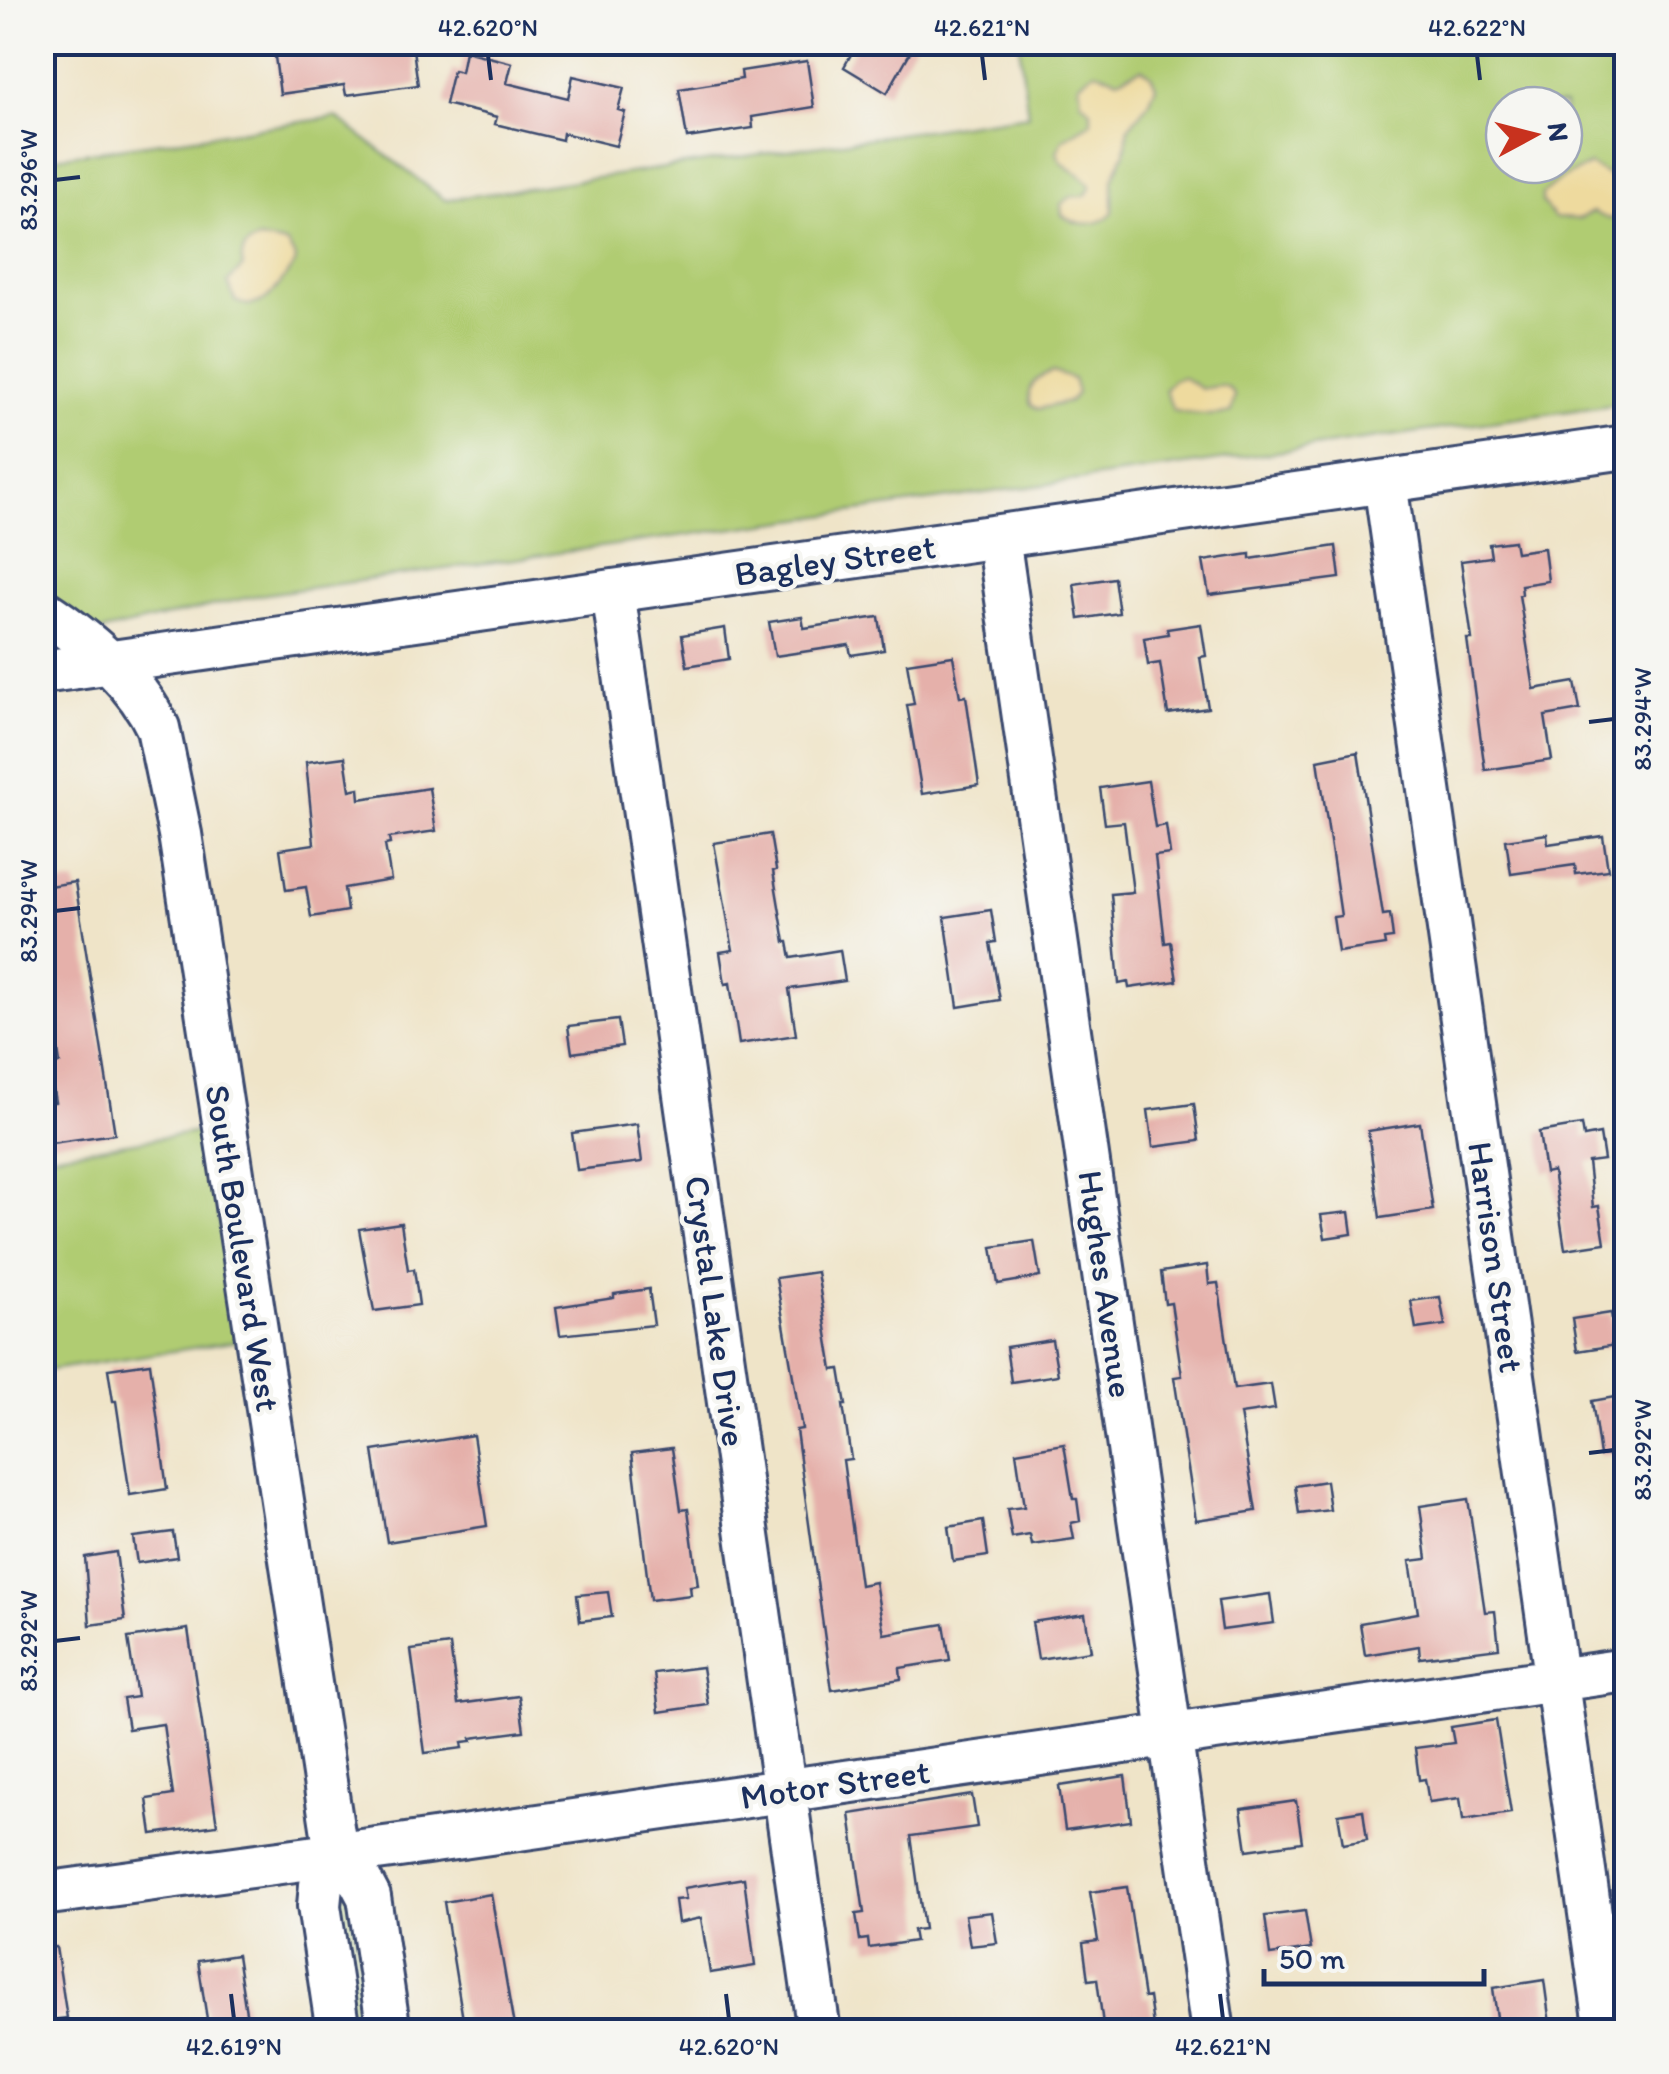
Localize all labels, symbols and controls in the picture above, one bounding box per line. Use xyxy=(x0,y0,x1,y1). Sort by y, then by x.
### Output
text: 42.620°N xyxy=(438,12,538,42)
text: 42.621°N xyxy=(934,12,1030,42)
text: 42.622°N xyxy=(1428,12,1526,42)
north arrow xyxy=(1484,85,1584,185)
text: N xyxy=(1541,120,1577,143)
text: 83.296°W xyxy=(13,129,43,231)
street label: Bagley Street xyxy=(732,525,938,595)
text: 83.294°W xyxy=(1627,667,1657,771)
text: 83.294°W xyxy=(13,859,43,963)
street label: South Boulevard West xyxy=(196,1082,290,1414)
street label: Harrison Street xyxy=(1459,1139,1533,1375)
street label: Hughes Avenue xyxy=(1069,1168,1143,1400)
street label: Crystal Lake Drive xyxy=(676,1173,756,1449)
text: 83.292°W xyxy=(1627,1399,1657,1501)
text: 83.292°W xyxy=(13,1590,43,1692)
street label: Motor Street xyxy=(738,1750,932,1818)
scale bar xyxy=(1264,1924,1484,1986)
text: 50 m xyxy=(1279,1940,1345,1977)
text: 42.619°N xyxy=(186,2031,282,2061)
text: 42.620°N xyxy=(679,2031,779,2061)
text: 42.621°N xyxy=(1175,2031,1271,2061)

